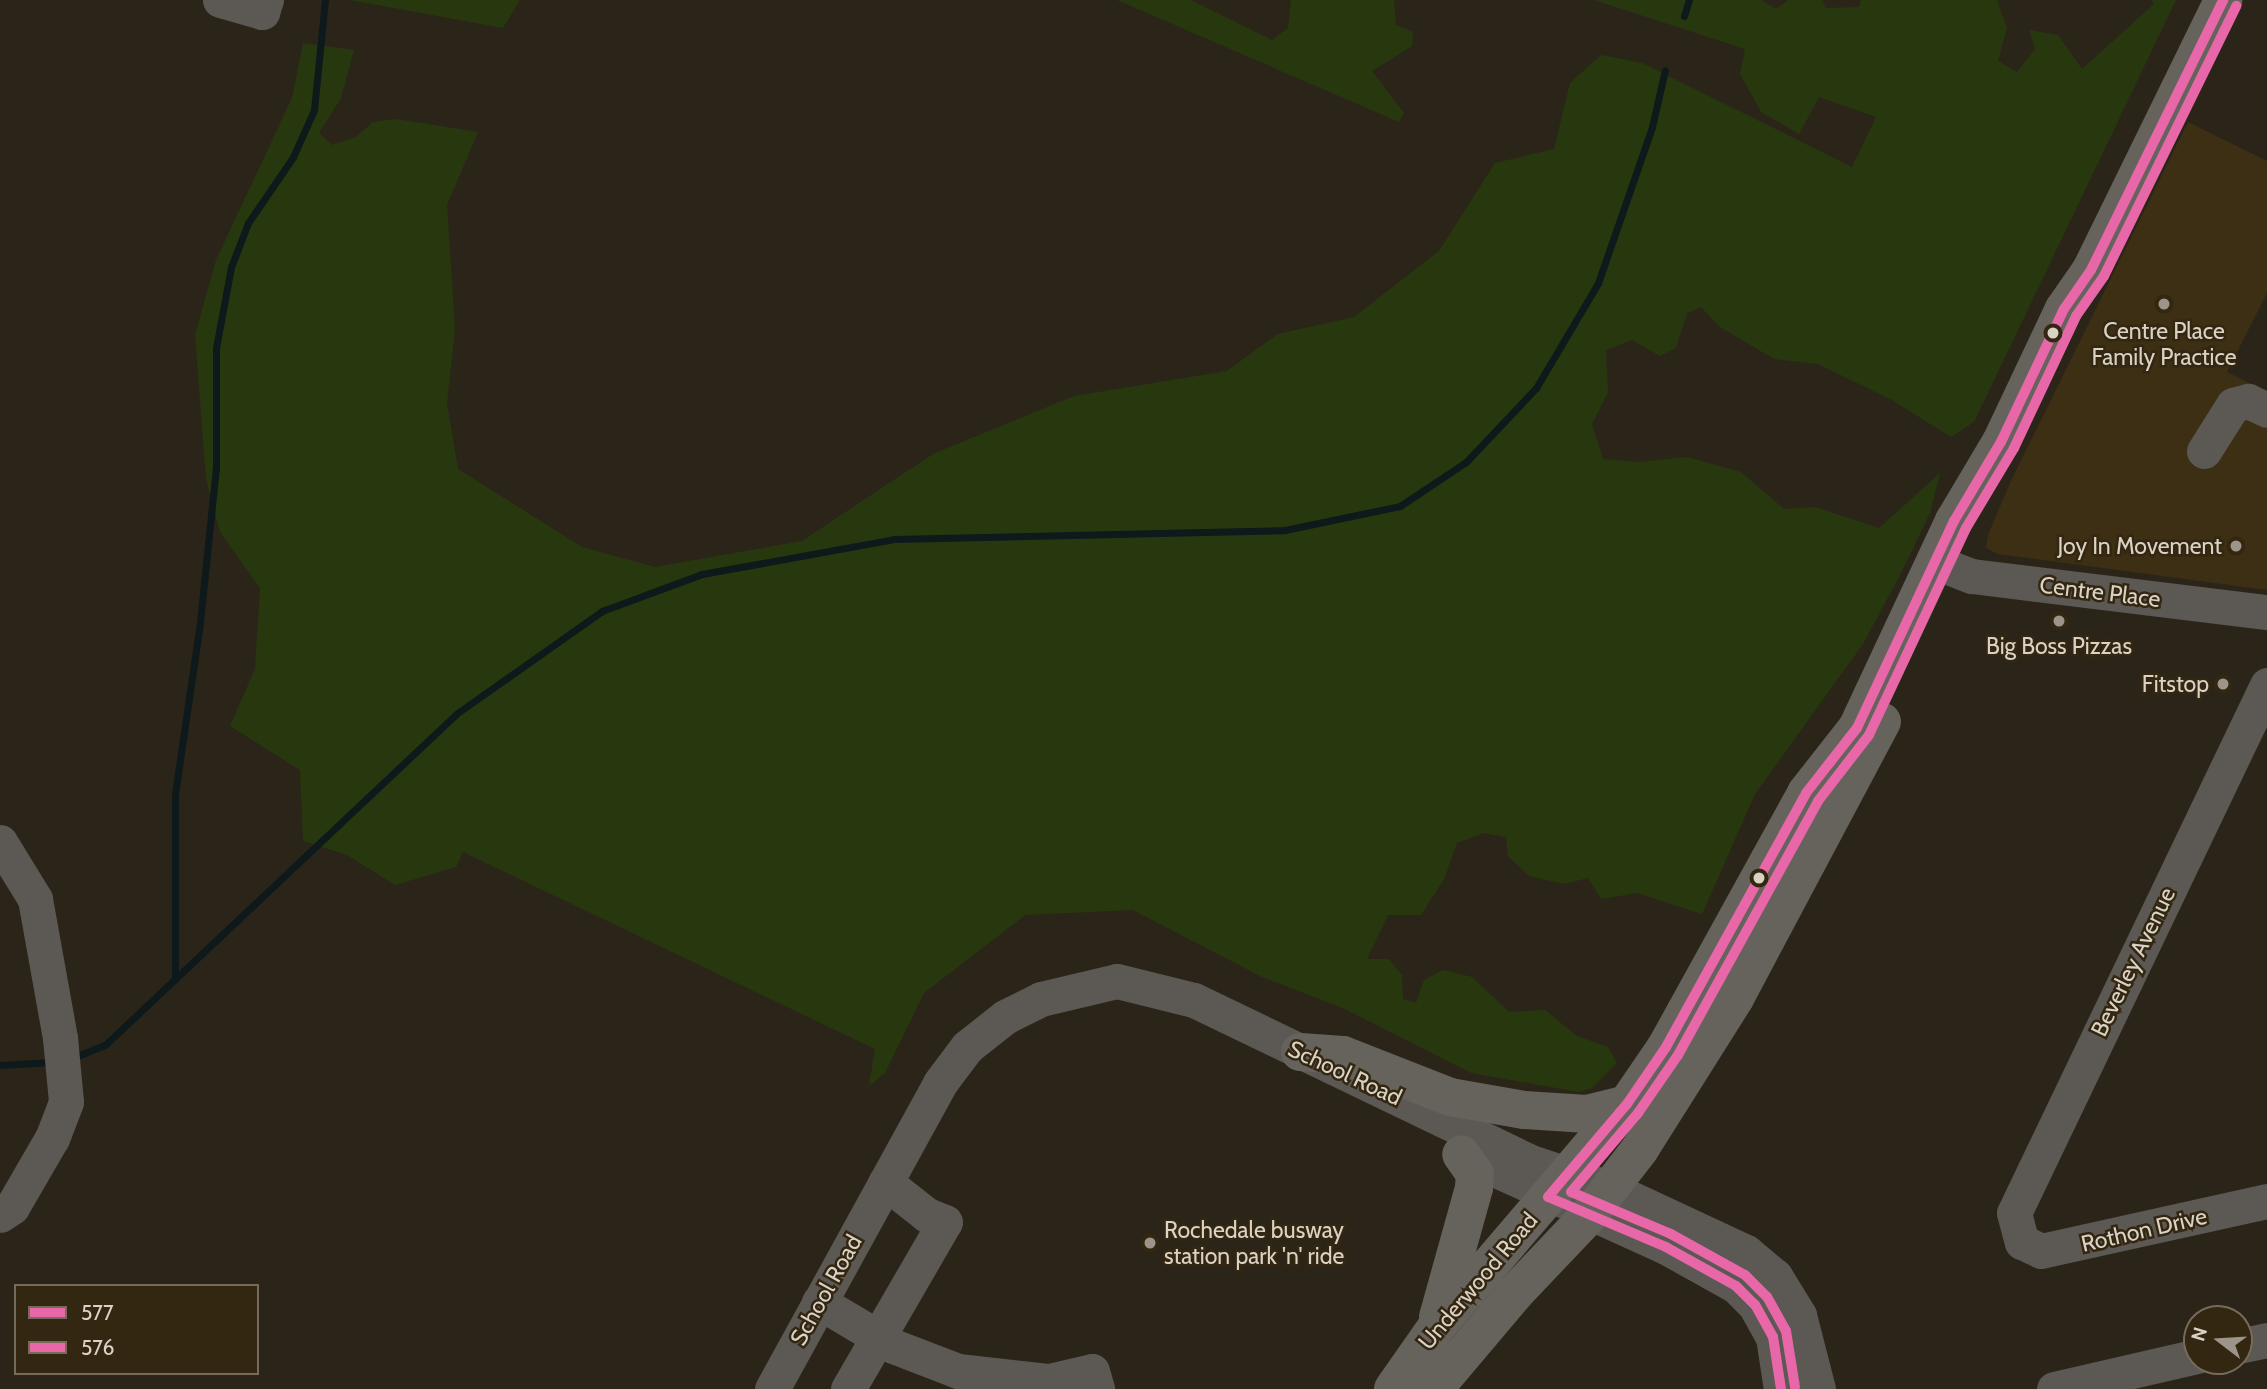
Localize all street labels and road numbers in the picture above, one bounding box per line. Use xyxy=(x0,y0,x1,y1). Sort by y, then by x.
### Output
street label: Centre Place xyxy=(2038,571,2162,613)
street label: Beverley Avenue xyxy=(2085,883,2181,1041)
street label: School Road xyxy=(1284,1035,1406,1111)
street label: Rothon Drive xyxy=(2078,1202,2210,1258)
street label: Underwood Road xyxy=(1413,1207,1543,1355)
street label: School Road xyxy=(784,1230,868,1350)

